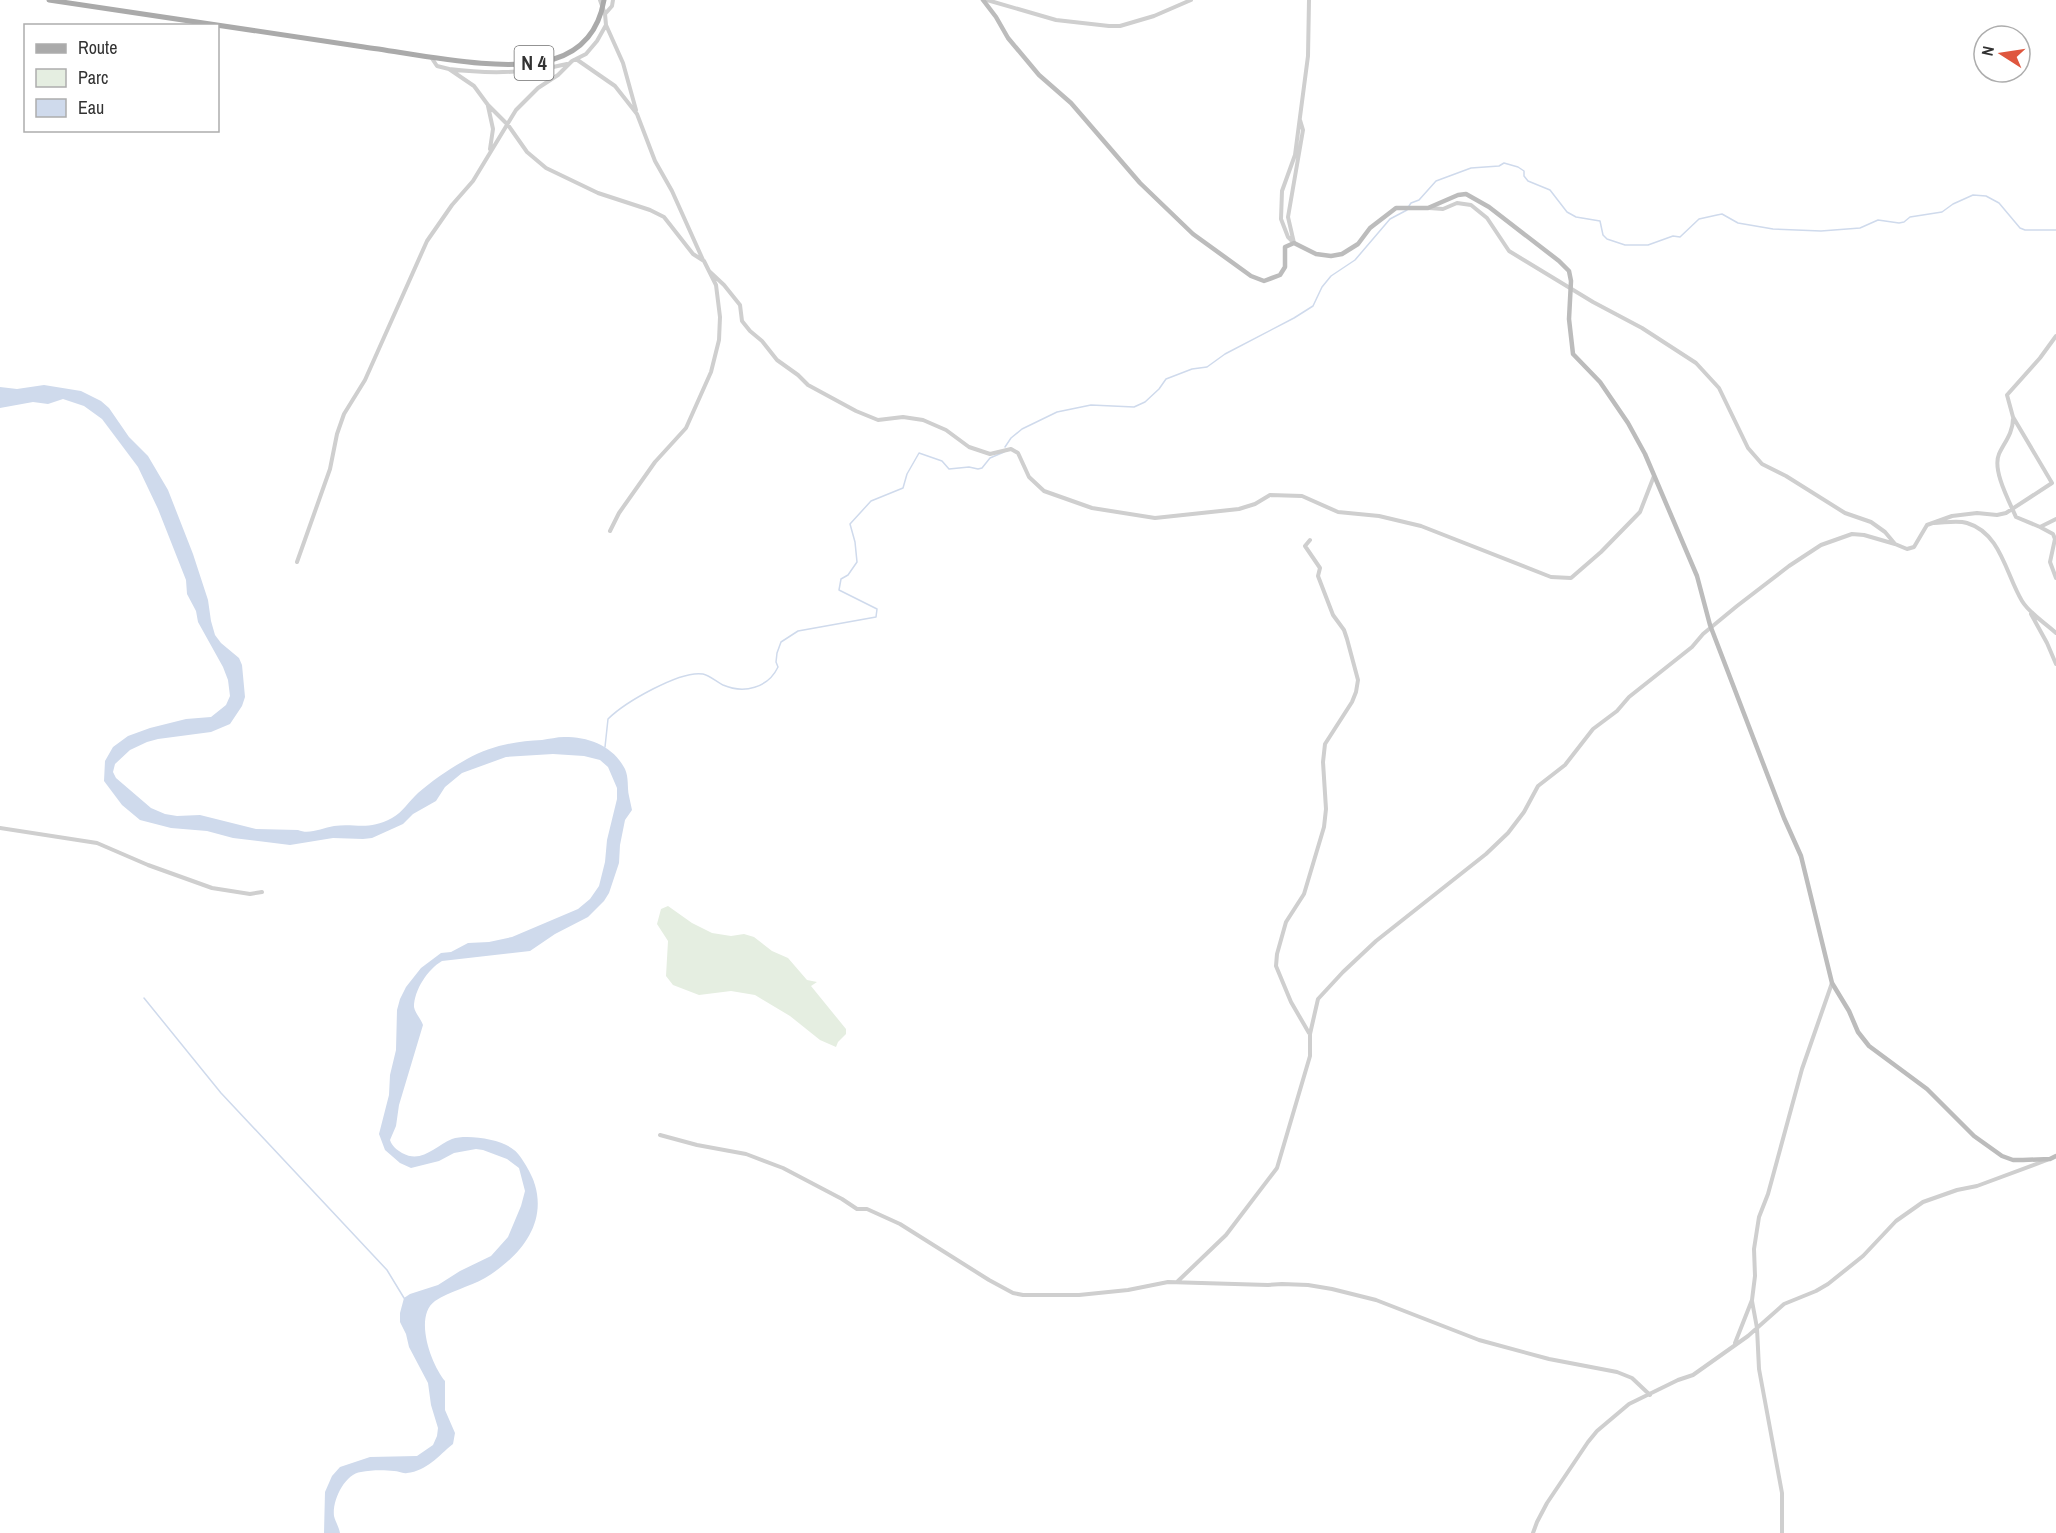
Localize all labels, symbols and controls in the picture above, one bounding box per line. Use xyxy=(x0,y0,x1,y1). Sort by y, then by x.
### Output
legend xyxy=(24,24,219,132)
north arrow xyxy=(1972,24,2032,84)
text: Route xyxy=(78,35,117,60)
text: N xyxy=(1976,44,1999,58)
road number: N 4 xyxy=(514,46,554,80)
text: Parc xyxy=(78,65,108,90)
text: Eau xyxy=(78,95,104,120)

